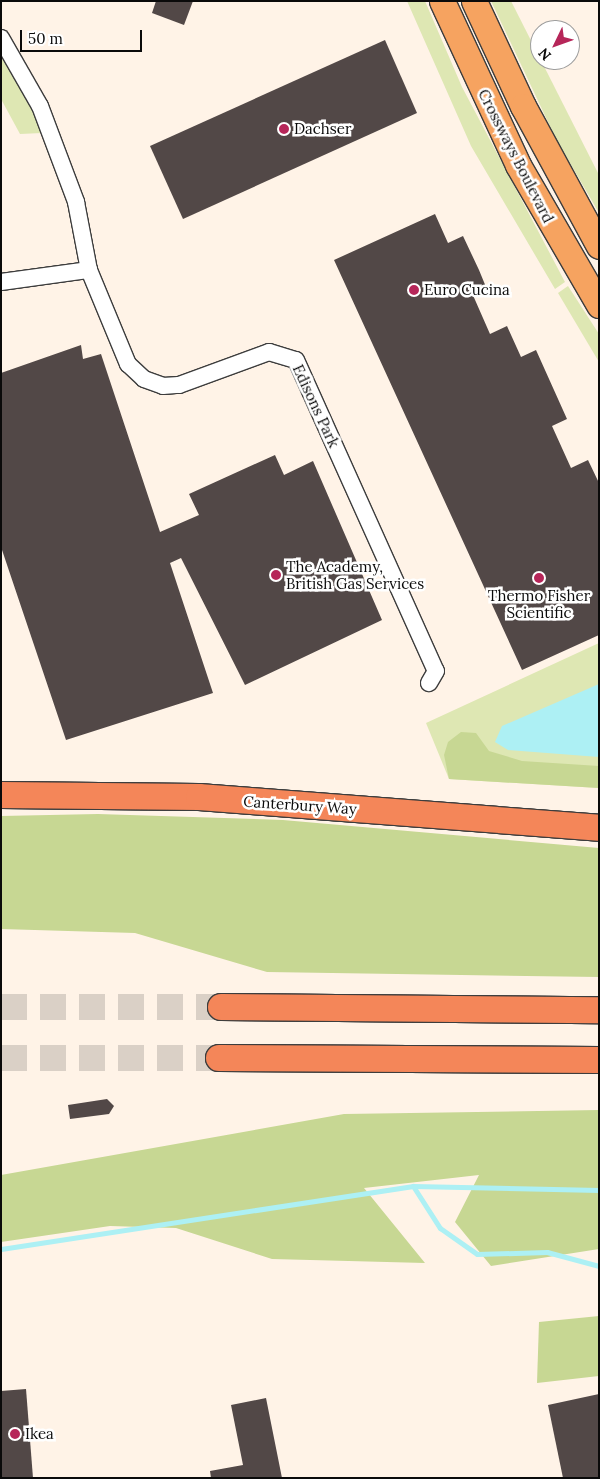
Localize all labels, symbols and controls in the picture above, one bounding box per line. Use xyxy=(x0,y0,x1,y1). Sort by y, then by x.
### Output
scale bar xyxy=(22,20,145,52)
north arrow xyxy=(530,20,580,70)
text: 50 m xyxy=(28,29,63,48)
text: N xyxy=(534,44,555,64)
street label: Crossways Boulevard xyxy=(474,86,558,226)
place label: Dachser xyxy=(294,120,351,138)
marker: Dachser xyxy=(278,123,290,135)
place label: Euro Cucina xyxy=(424,281,510,299)
marker: Euro Cucina xyxy=(408,284,420,296)
street label: Edisons Park xyxy=(289,362,343,450)
place label: The Academy, British Gas Services xyxy=(286,557,424,592)
marker: The Academy, British Gas Services xyxy=(270,569,282,581)
marker: Thermo Fisher Scientific xyxy=(533,572,545,584)
place label: Thermo Fisher Scientific xyxy=(488,586,590,621)
street label: Canterbury Way xyxy=(243,792,357,818)
place label: Ikea xyxy=(25,1425,54,1443)
marker: Ikea xyxy=(9,1428,21,1440)

